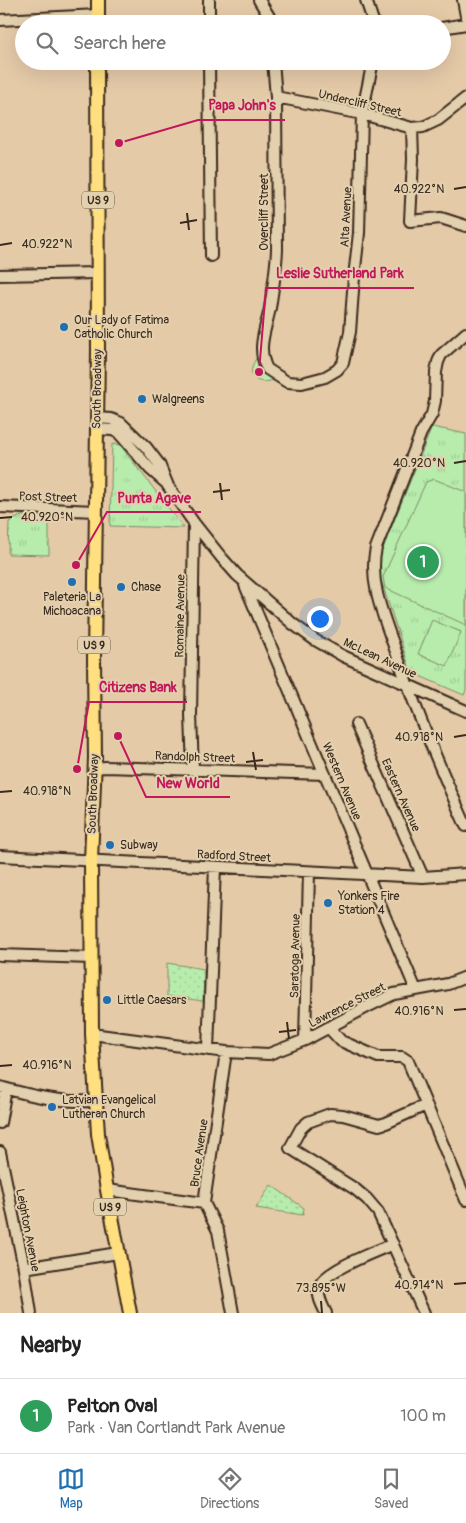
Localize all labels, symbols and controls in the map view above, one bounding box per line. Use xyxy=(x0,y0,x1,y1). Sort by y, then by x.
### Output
search box xyxy=(15,15,451,70)
icon: search xyxy=(33,29,61,57)
text: Search here xyxy=(73,31,166,55)
street label: Undercliff Street xyxy=(317,87,403,120)
callout: Papa John's xyxy=(198,91,285,120)
text: Papa John's xyxy=(208,97,277,114)
street label: Overcliff Street xyxy=(257,173,272,251)
text: 40.922°N xyxy=(394,182,444,197)
street label: Alta Avenue xyxy=(337,186,356,248)
road number: US 9 xyxy=(82,192,114,208)
text: 40.922°N xyxy=(22,237,72,252)
callout: Leslie Sutherland Park xyxy=(266,259,414,288)
text: Leslie Sutherland Park xyxy=(276,265,404,282)
place label: Our Lady of Fatima Catholic Church xyxy=(74,313,169,342)
marker: Our Lady of Fatima Catholic Church xyxy=(58,321,70,333)
street label: South Broadway xyxy=(89,349,106,429)
place label: Walgreens xyxy=(152,392,205,407)
marker: Walgreens xyxy=(136,393,148,405)
text: 40.920°N xyxy=(393,456,445,471)
callout: Punta Agave xyxy=(107,483,201,512)
street label: Post Street xyxy=(19,489,78,506)
text: Punta Agave xyxy=(117,490,192,507)
text: 40.920°N xyxy=(21,510,73,525)
pin: 1 xyxy=(407,543,439,581)
street label: Romaine Avenue xyxy=(172,574,189,658)
marker: Paleteria La Michoacana xyxy=(66,576,78,588)
place label: Chase xyxy=(131,580,161,595)
marker: Chase xyxy=(115,581,127,593)
place label: Paleteria La Michoacana xyxy=(43,590,102,619)
your location xyxy=(307,606,333,632)
street label: McLean Avenue xyxy=(341,635,419,682)
road number: US 9 xyxy=(78,636,110,654)
callout: Citizens Bank xyxy=(89,673,187,702)
text: Citizens Bank xyxy=(99,679,177,696)
text: 40.918°N xyxy=(395,730,443,745)
street label: Western Avenue xyxy=(318,740,365,822)
street label: Randolph Street xyxy=(155,749,236,766)
street label: South Broadway xyxy=(85,754,102,834)
street label: Eastern Avenue xyxy=(378,756,423,834)
callout: New World xyxy=(146,768,230,797)
text: New World xyxy=(156,775,220,792)
text: 40.918°N xyxy=(23,784,71,799)
place label: Subway xyxy=(120,838,158,853)
marker: Subway xyxy=(104,839,116,851)
street label: Radford Street xyxy=(197,847,272,866)
place label: Yonkers Fire Station 4 xyxy=(337,889,400,918)
marker: Yonkers Fire Station 4 xyxy=(322,897,334,909)
street label: Saratoga Avenue xyxy=(287,914,304,998)
street label: Lawrence Street xyxy=(306,980,388,1031)
place label: Little Caesars xyxy=(117,993,187,1008)
marker: Little Caesars xyxy=(101,994,113,1006)
text: 40.916°N xyxy=(394,1004,444,1019)
text: 40.916°N xyxy=(22,1058,72,1073)
place label: Latvian Evangelical Lutheran Church xyxy=(62,1093,156,1122)
marker: Latvian Evangelical Lutheran Church xyxy=(46,1101,58,1113)
street label: Bruce Avenue xyxy=(187,1118,212,1188)
street label: Leighton Avenue xyxy=(12,1187,43,1273)
road number: US 9 xyxy=(94,1198,126,1216)
text: 40.914°N xyxy=(395,1278,443,1293)
text: 73.895°W xyxy=(296,1281,346,1296)
text: Nearby xyxy=(20,1332,81,1359)
text: Pelton Oval xyxy=(67,1394,158,1418)
text: 1 xyxy=(33,1406,39,1426)
text: 100 m xyxy=(400,1406,446,1426)
text: Park · Van Cortlandt Park Avenue xyxy=(67,1418,285,1438)
tab: Map xyxy=(57,1465,85,1512)
tab: Directions xyxy=(200,1465,259,1512)
tab: Saved xyxy=(374,1465,409,1512)

